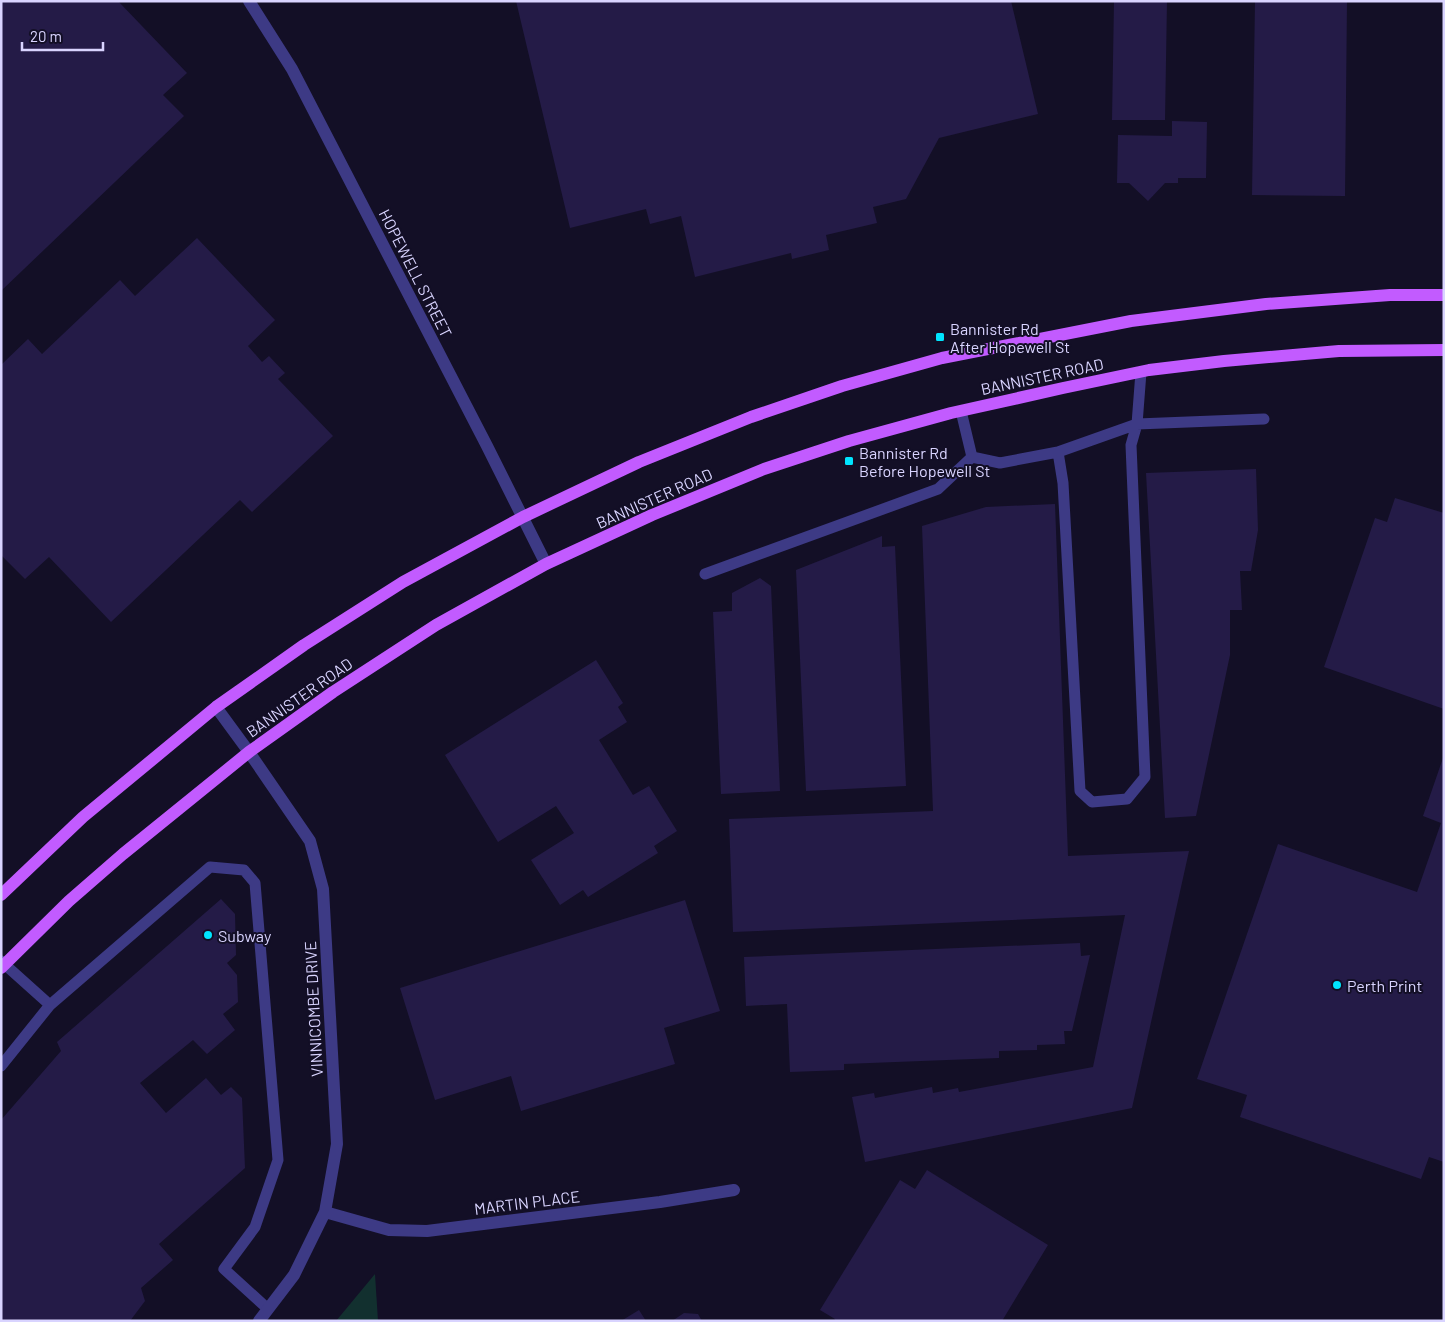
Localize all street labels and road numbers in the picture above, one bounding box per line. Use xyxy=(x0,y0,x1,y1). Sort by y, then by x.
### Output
street label: HOPEWELL STREET xyxy=(376,206,456,340)
street label: BANNISTER ROAD xyxy=(979,354,1105,398)
street label: BANNISTER ROAD xyxy=(593,464,715,532)
street label: BANNISTER ROAD xyxy=(242,653,356,741)
street label: VINNICOMBE DRIVE xyxy=(300,941,326,1077)
street label: MARTIN PLACE xyxy=(473,1186,581,1218)

